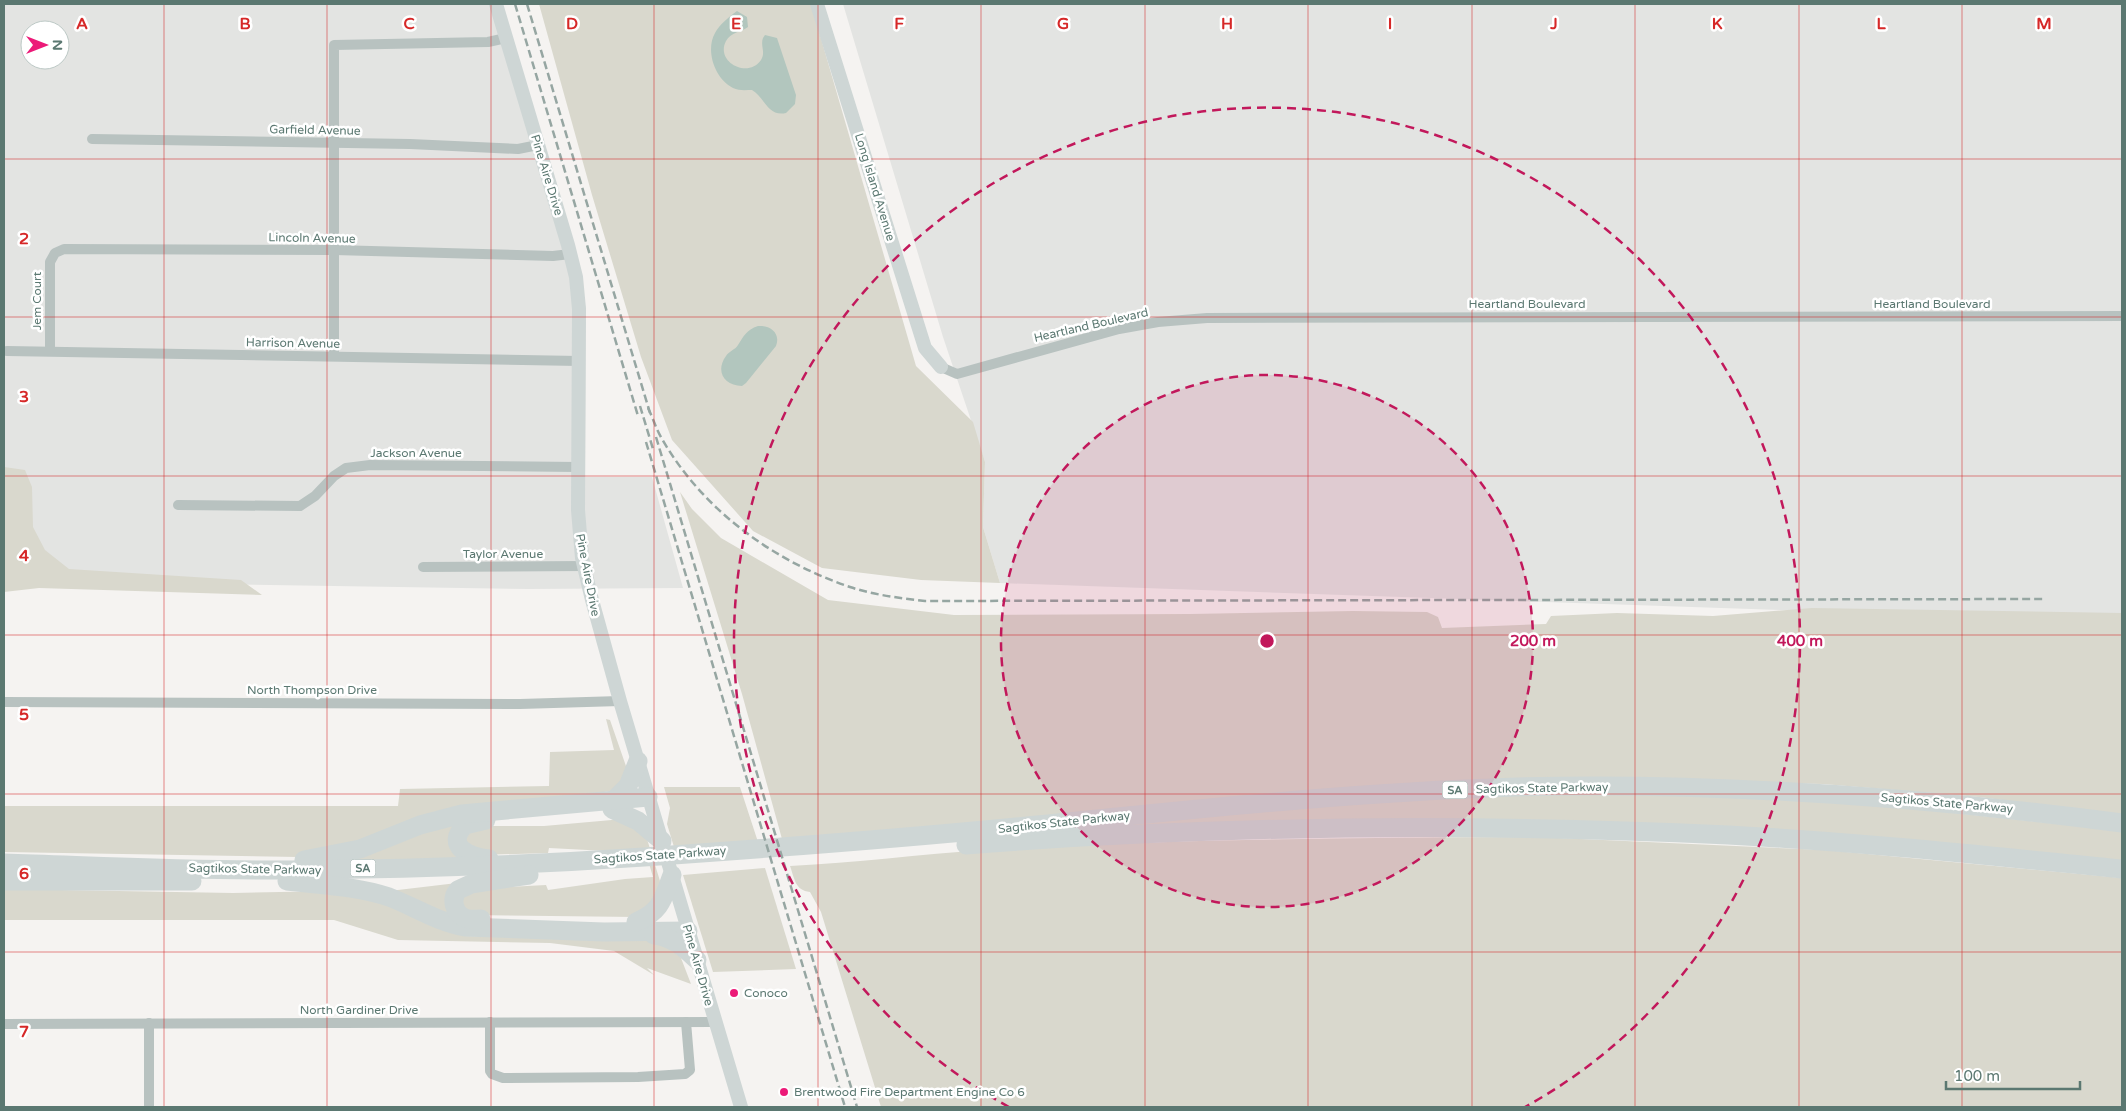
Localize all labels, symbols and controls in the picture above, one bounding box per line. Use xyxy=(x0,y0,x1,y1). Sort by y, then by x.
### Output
text: A xyxy=(76,14,88,34)
text: B xyxy=(239,14,251,34)
text: C xyxy=(403,14,415,34)
text: D xyxy=(566,14,578,34)
text: E xyxy=(731,14,741,34)
text: F xyxy=(894,14,904,34)
text: G xyxy=(1057,14,1069,34)
text: H xyxy=(1221,14,1233,34)
text: I xyxy=(1388,14,1392,34)
text: J xyxy=(1549,14,1558,34)
text: K xyxy=(1712,14,1723,34)
text: L xyxy=(1876,14,1886,34)
text: M xyxy=(2036,14,2052,34)
north arrow xyxy=(20,20,70,70)
text: N xyxy=(49,39,66,51)
street label: Garfield Avenue xyxy=(269,122,361,138)
street label: Long Island Avenue xyxy=(852,131,898,243)
street label: Pine Aire Drive xyxy=(528,133,566,217)
text: 2 xyxy=(19,229,29,249)
street label: Lincoln Avenue xyxy=(268,230,356,246)
street label: Jem Court xyxy=(30,271,44,330)
street label: Heartland Boulevard xyxy=(1469,297,1585,311)
street label: Heartland Boulevard xyxy=(1874,297,1990,311)
street label: Heartland Boulevard xyxy=(1032,305,1150,345)
street label: Harrison Avenue xyxy=(246,335,341,351)
text: 3 xyxy=(19,387,29,407)
street label: Jackson Avenue xyxy=(370,446,462,460)
street label: Pine Aire Drive xyxy=(573,532,603,618)
text: 4 xyxy=(19,546,29,566)
street label: Taylor Avenue xyxy=(463,547,543,561)
centre of rings xyxy=(1258,632,1276,650)
text: 200 m xyxy=(1510,632,1556,650)
text: 400 m xyxy=(1777,632,1823,650)
street label: North Thompson Drive xyxy=(247,683,377,697)
text: 5 xyxy=(19,705,29,725)
street label: Sagtikos State Parkway xyxy=(1476,780,1609,796)
road number: SA xyxy=(1442,782,1468,798)
street label: Sagtikos State Parkway xyxy=(1880,790,2014,816)
street label: Sagtikos State Parkway xyxy=(997,808,1131,836)
street label: Sagtikos State Parkway xyxy=(593,843,727,867)
road number: SA xyxy=(350,860,376,876)
street label: Sagtikos State Parkway xyxy=(189,861,322,877)
text: 6 xyxy=(19,864,29,884)
street label: Pine Aire Drive xyxy=(680,923,716,1007)
place label: Conoco xyxy=(744,986,788,1000)
marker: Conoco xyxy=(728,987,740,999)
street label: North Gardiner Drive xyxy=(300,1003,418,1017)
text: 7 xyxy=(19,1022,29,1042)
scale bar xyxy=(1946,1058,2080,1090)
text: 100 m xyxy=(1954,1067,2000,1085)
place label: Brentwood Fire Department Engine Co 6 xyxy=(794,1085,1025,1099)
marker: Brentwood Fire Department Engine Co 6 xyxy=(778,1086,790,1098)

